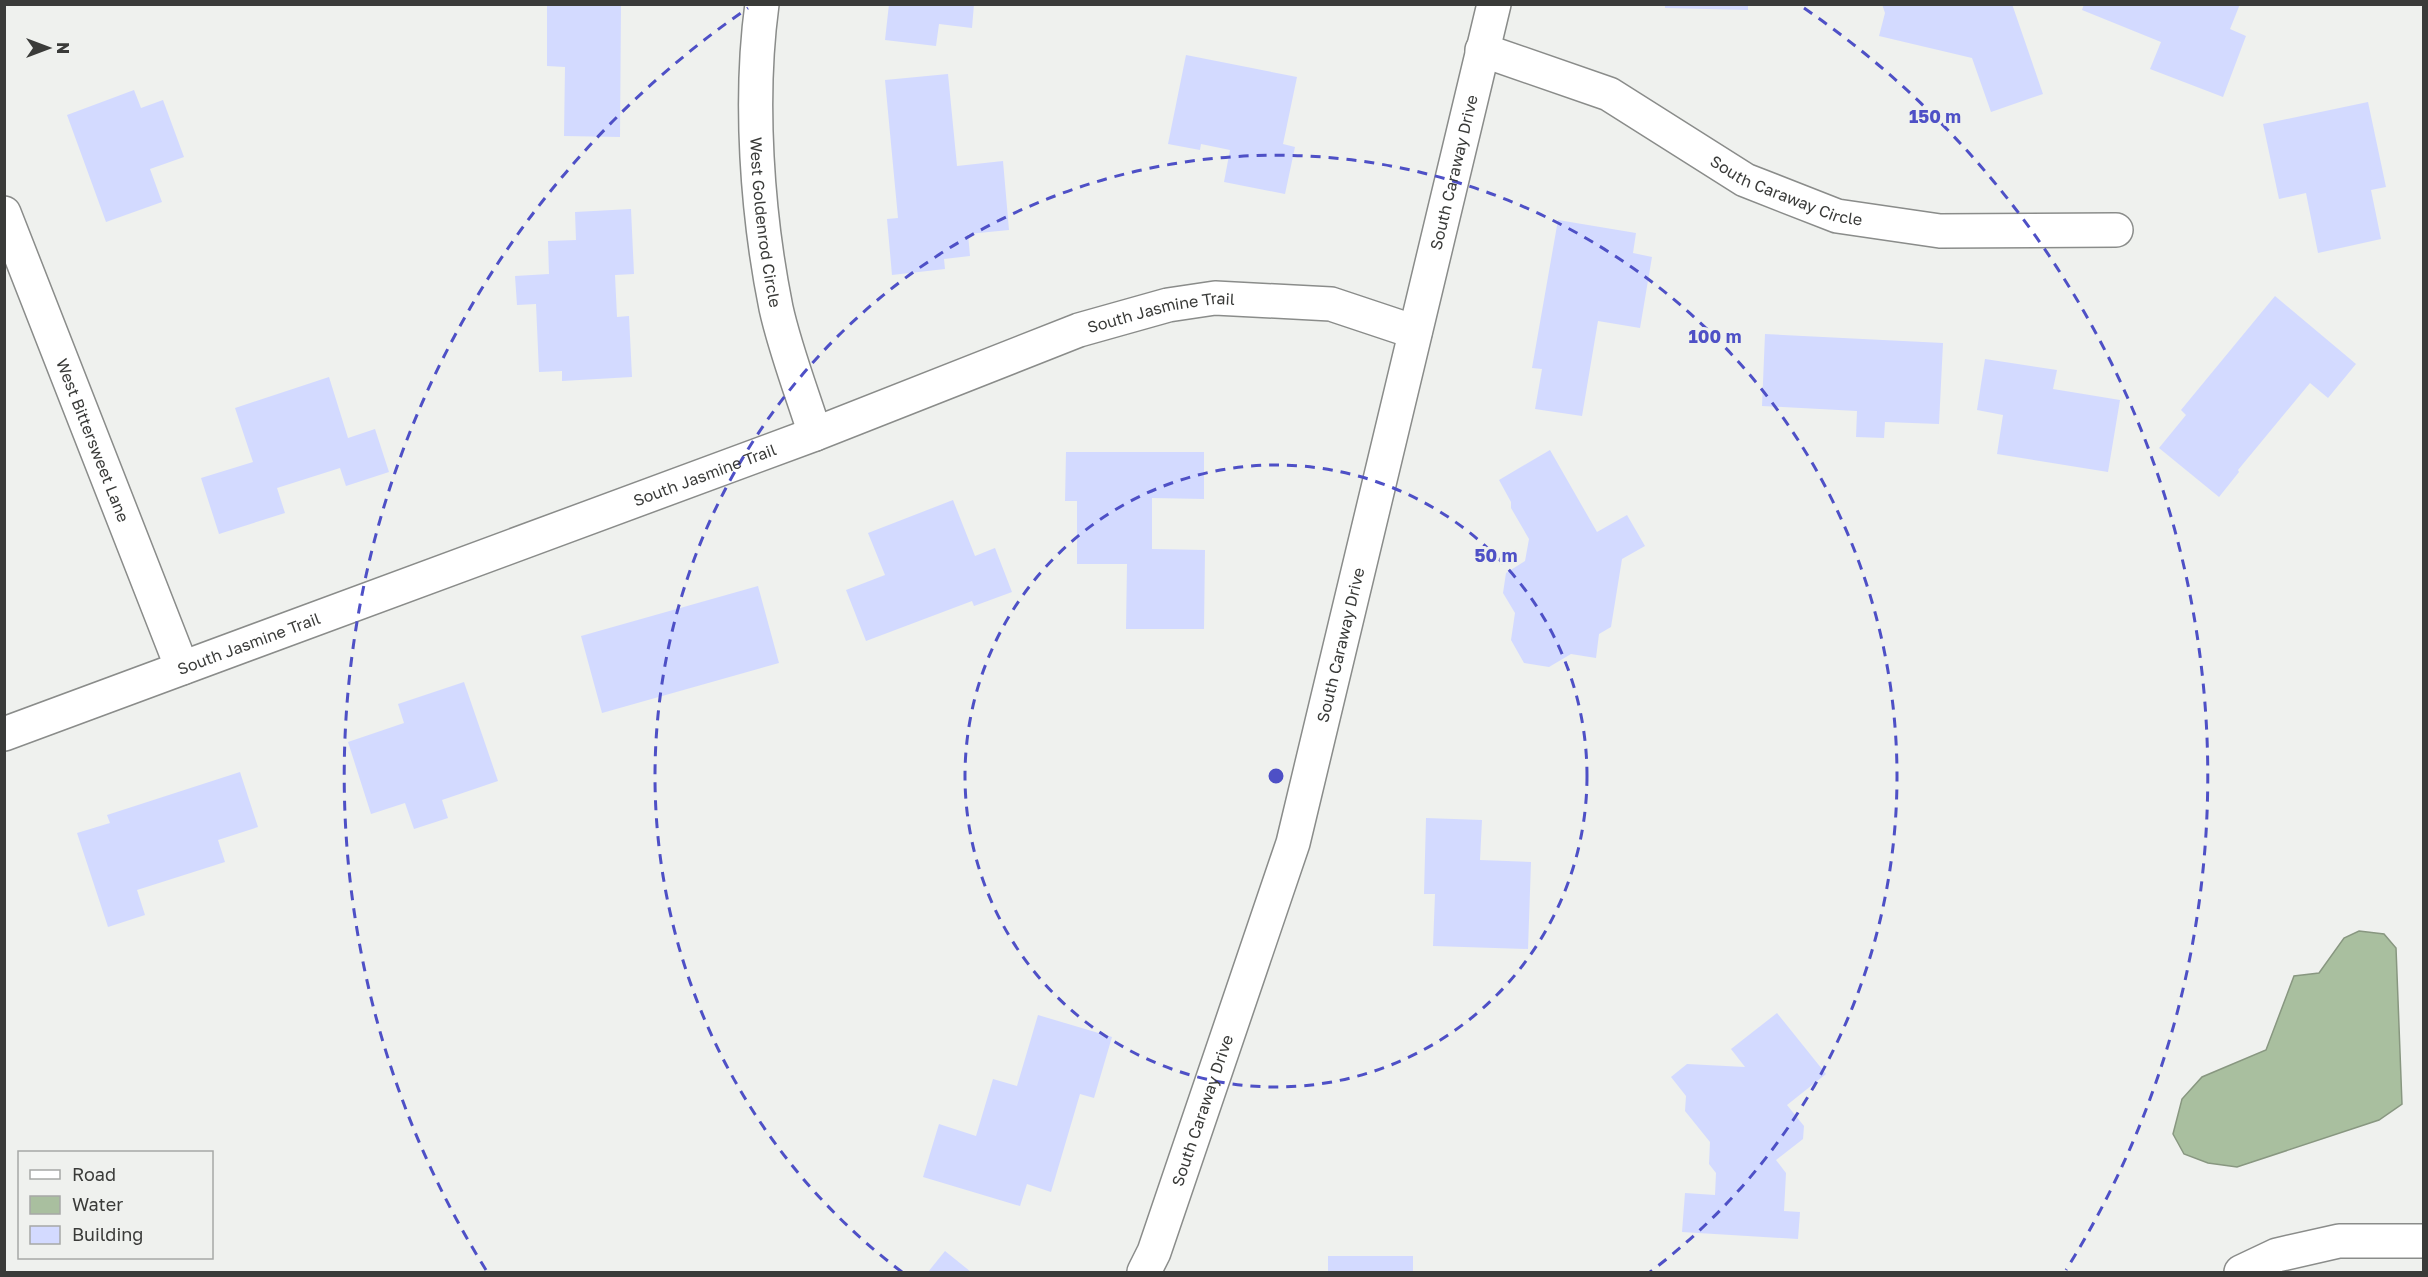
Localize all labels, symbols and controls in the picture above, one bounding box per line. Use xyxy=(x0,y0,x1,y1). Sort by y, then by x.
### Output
north arrow xyxy=(18,18,78,78)
text: N xyxy=(53,42,73,54)
street label: South Caraway Drive xyxy=(1425,93,1482,252)
text: 150 m xyxy=(1909,105,1961,127)
street label: West Goldenrod Circle xyxy=(746,137,786,309)
street label: South Caraway Circle xyxy=(1707,151,1864,230)
street label: South Jasmine Trail xyxy=(1085,288,1236,337)
text: 100 m xyxy=(1689,325,1741,347)
street label: West Bittersweet Lane xyxy=(52,356,134,525)
street label: South Jasmine Trail xyxy=(630,439,779,510)
text: 50 m xyxy=(1475,544,1517,566)
street label: South Caraway Drive xyxy=(1312,565,1369,724)
street label: South Jasmine Trail xyxy=(175,608,323,679)
centre of rings xyxy=(1266,766,1286,786)
street label: South Caraway Drive xyxy=(1167,1032,1237,1189)
legend xyxy=(18,1151,213,1259)
text: Road xyxy=(72,1163,116,1185)
text: Water xyxy=(72,1193,123,1215)
text: Building xyxy=(72,1223,143,1245)

